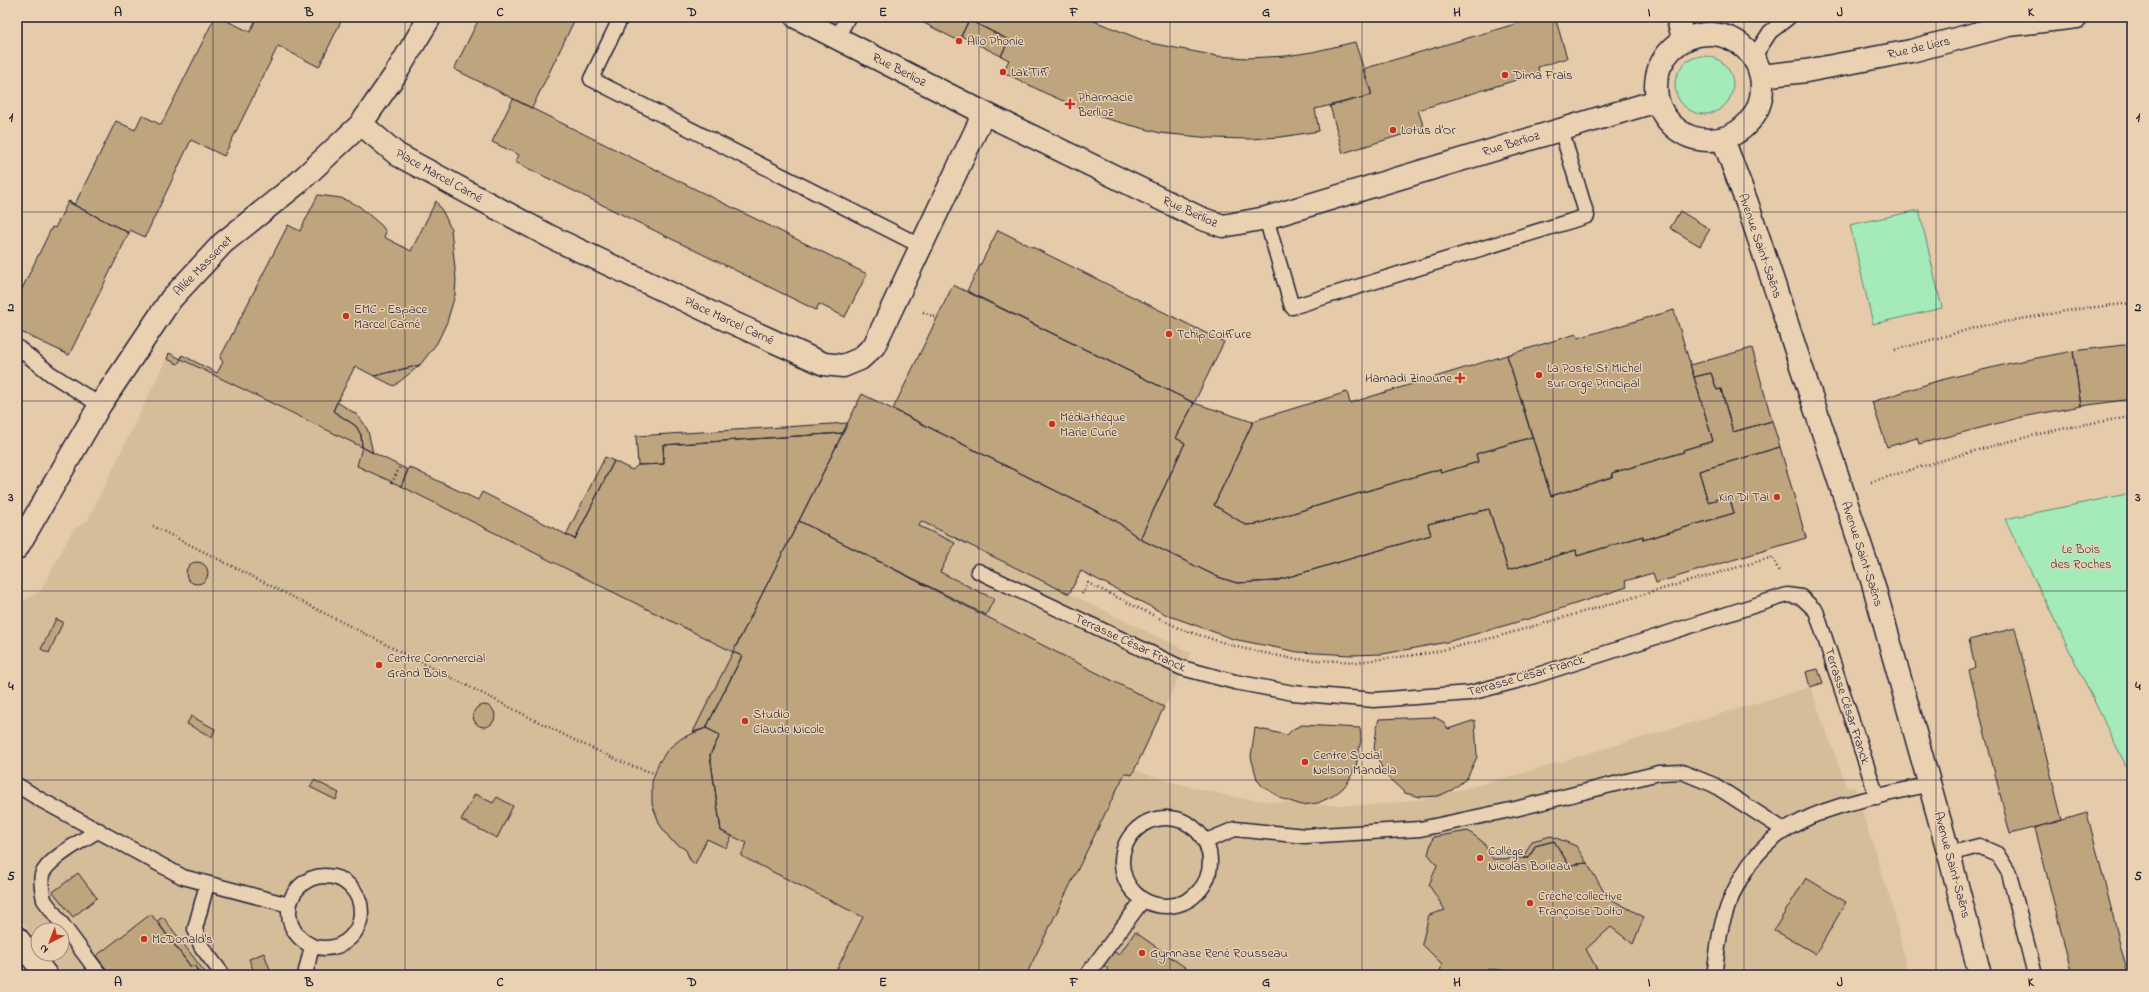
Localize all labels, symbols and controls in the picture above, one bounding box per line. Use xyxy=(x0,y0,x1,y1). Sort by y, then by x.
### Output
text: A xyxy=(114,3,122,22)
text: B xyxy=(304,3,314,22)
text: C xyxy=(496,3,504,22)
text: D xyxy=(686,3,697,22)
text: E xyxy=(879,3,887,22)
text: F xyxy=(1069,3,1079,22)
text: G xyxy=(1262,3,1270,22)
text: H xyxy=(1453,3,1461,22)
text: I xyxy=(1647,3,1651,22)
text: J xyxy=(1837,3,1843,22)
text: K xyxy=(2028,3,2035,22)
street label: Rue de Liers xyxy=(1886,31,1953,64)
place label: Allo Phonie xyxy=(967,32,1024,51)
marker: Allo Phonie xyxy=(954,36,964,46)
street label: Rue Berlioz xyxy=(868,48,930,92)
place label: Lak'Tiff xyxy=(1011,63,1050,82)
place label: Dima Frais xyxy=(1512,66,1573,85)
marker: Lak'Tiff xyxy=(998,67,1008,77)
marker: Dima Frais xyxy=(1500,70,1510,80)
place label: Pharmacie Berlioz xyxy=(1077,88,1133,122)
marker: Pharmacie Berlioz xyxy=(1065,99,1075,109)
text: 1 xyxy=(9,108,14,127)
text: 1 xyxy=(2136,108,2141,127)
place label: Lotus d'Or xyxy=(1401,121,1456,140)
marker: Lotus d'Or xyxy=(1388,125,1398,135)
street label: Rue Berlioz xyxy=(1480,126,1543,162)
street label: Place Marcel Carné xyxy=(392,144,486,208)
street label: Rue Berlioz xyxy=(1159,191,1221,233)
street label: Avenue Saint-Saëns xyxy=(1733,191,1787,301)
street label: Allée Massenet xyxy=(169,231,237,301)
street label: Place Marcel Carné xyxy=(681,292,777,350)
text: 2 xyxy=(7,298,15,317)
text: 2 xyxy=(2134,298,2142,317)
place label: EMC – Espace Marcel Carné xyxy=(354,300,428,334)
marker: EMC – Espace Marcel Carné xyxy=(341,311,351,321)
place label: Tchip Coiffure xyxy=(1177,325,1252,344)
marker: Tchip Coiffure xyxy=(1164,329,1174,339)
place label: La Poste St Michel sur Orge Principal xyxy=(1547,359,1642,394)
place label: Hamadi Zinoune xyxy=(1365,369,1452,388)
marker: La Poste St Michel sur Orge Principal xyxy=(1534,370,1544,380)
marker: Hamadi Zinoune xyxy=(1455,373,1465,383)
place label: Médiathèque Marie Curie xyxy=(1060,408,1126,442)
marker: Médiathèque Marie Curie xyxy=(1047,419,1057,429)
text: 3 xyxy=(7,488,14,507)
place label: Kin Di Tai xyxy=(1719,488,1769,507)
text: 3 xyxy=(2134,488,2141,507)
marker: Kin Di Tai xyxy=(1772,492,1782,502)
street label: Avenue Saint-Saëns xyxy=(1836,499,1888,609)
park label: Le Bois des Roches xyxy=(2050,540,2112,574)
street label: Terrasse César Franck xyxy=(1071,609,1189,677)
street label: Terrasse César Franck xyxy=(1819,646,1875,767)
place label: Centre Commercial Grand Bois xyxy=(387,649,485,683)
street label: Terrasse César Franck xyxy=(1465,650,1587,702)
marker: Centre Commercial Grand Bois xyxy=(374,660,384,670)
text: 4 xyxy=(7,677,14,696)
text: 4 xyxy=(2134,677,2141,696)
place label: Studio Claude Nicole xyxy=(753,705,825,739)
marker: Studio Claude Nicole xyxy=(740,716,750,726)
place label: Centre Social Nelson Mandela xyxy=(1313,746,1396,780)
marker: Centre Social Nelson Mandela xyxy=(1300,757,1310,767)
street label: Avenue Saint-Saëns xyxy=(1929,810,1975,921)
place label: Collège Nicolas Boileau xyxy=(1488,842,1571,876)
marker: Collège Nicolas Boileau xyxy=(1475,853,1485,863)
text: 5 xyxy=(7,867,15,886)
text: 5 xyxy=(2134,867,2142,886)
place label: Crèche collective Françoise Dolto xyxy=(1537,887,1623,921)
marker: Crèche collective Françoise Dolto xyxy=(1525,898,1535,908)
north arrow xyxy=(30,922,70,962)
place label: McDonald's xyxy=(152,930,213,949)
marker: McDonald's xyxy=(139,934,149,944)
text: N xyxy=(36,940,52,957)
place label: Gymnase René Rousseau xyxy=(1150,944,1288,964)
marker: Gymnase René Rousseau xyxy=(1137,948,1147,958)
text: A xyxy=(114,973,122,992)
text: B xyxy=(304,973,314,992)
text: C xyxy=(496,973,504,992)
text: D xyxy=(686,973,697,992)
text: E xyxy=(879,973,887,992)
text: F xyxy=(1069,973,1079,992)
text: G xyxy=(1262,973,1270,992)
text: H xyxy=(1453,973,1461,992)
text: I xyxy=(1647,973,1651,992)
text: J xyxy=(1837,973,1843,992)
text: K xyxy=(2028,973,2035,992)

